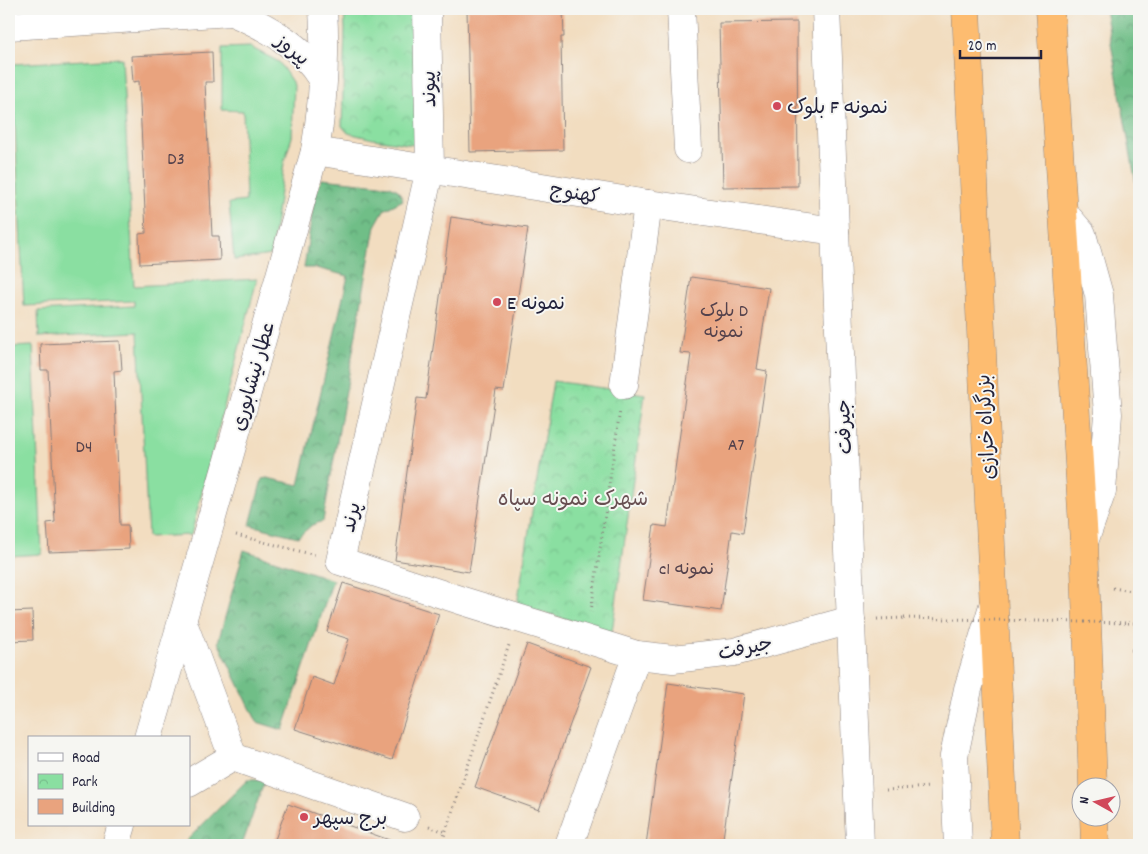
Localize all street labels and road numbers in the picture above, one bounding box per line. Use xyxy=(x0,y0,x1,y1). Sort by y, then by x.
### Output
street label: پیروز xyxy=(266,28,314,74)
street label: پیوند xyxy=(417,70,445,108)
street label: كهنوج xyxy=(548,177,601,213)
street label: عطار نیشابوری xyxy=(226,319,284,435)
street label: بزرگراه خرازی xyxy=(971,373,1005,480)
street label: جيرفت xyxy=(831,399,861,455)
street label: پرند xyxy=(336,500,370,536)
street label: جیرفت xyxy=(716,630,776,669)

